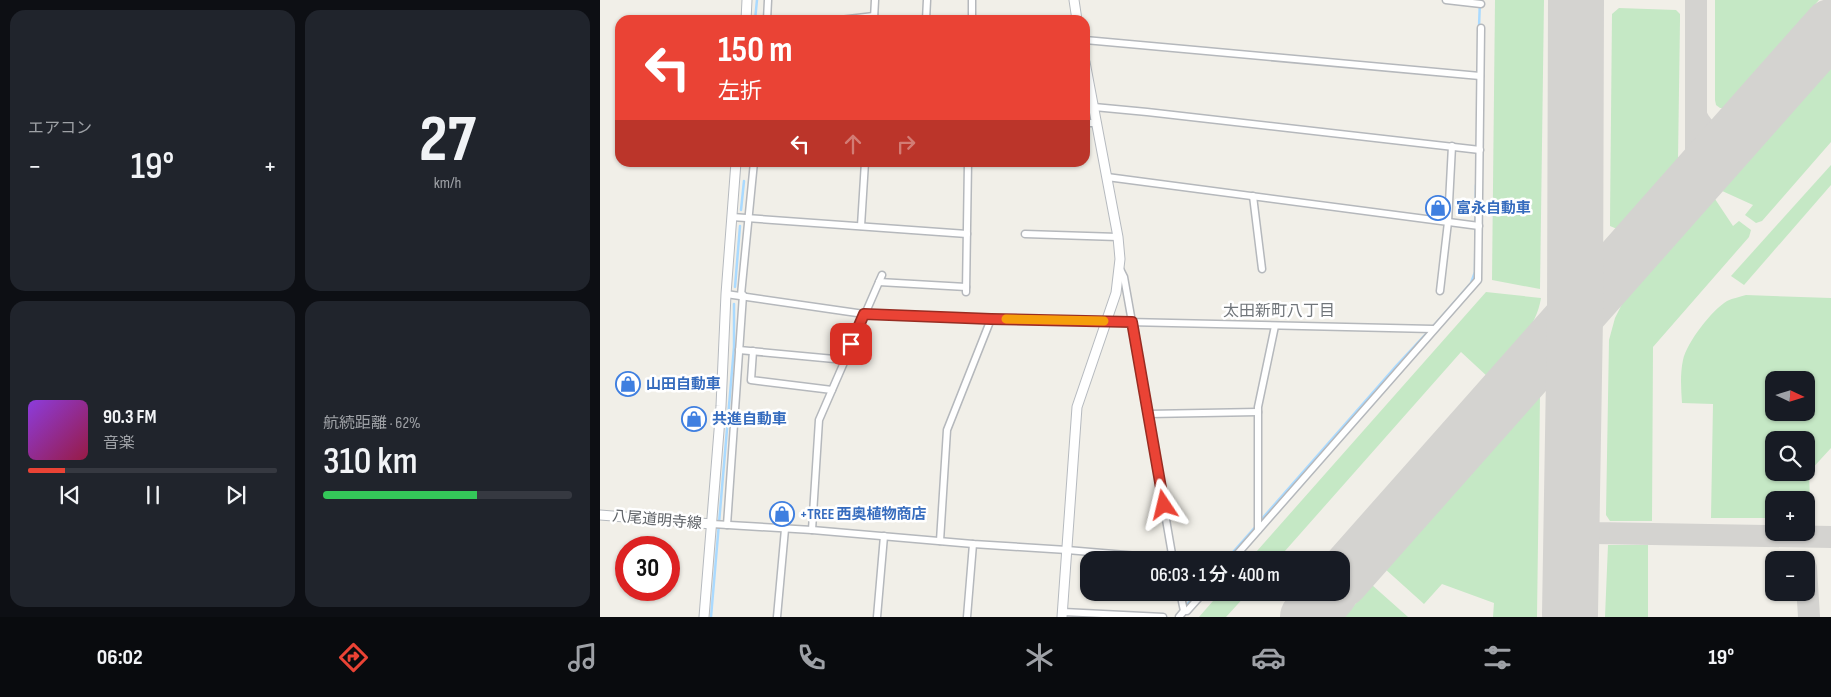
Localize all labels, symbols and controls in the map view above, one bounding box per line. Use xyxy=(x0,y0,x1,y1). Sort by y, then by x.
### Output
text: 150 m xyxy=(718,29,792,72)
icon: left xyxy=(635,35,700,100)
text: 左折 xyxy=(718,78,762,105)
text: 27 xyxy=(419,102,476,180)
text: エアコン xyxy=(28,119,92,138)
icon: left xyxy=(786,130,814,158)
icon: ahead xyxy=(839,130,867,158)
icon: right xyxy=(892,130,920,158)
text: 19° xyxy=(131,144,174,189)
text: − xyxy=(28,150,42,183)
text: + xyxy=(263,150,277,183)
text: km/h xyxy=(434,174,461,193)
shop icon: 富永自動車 xyxy=(1425,195,1451,221)
place label: 富永自動車 xyxy=(1456,199,1531,218)
district label: 太田新町八丁目 xyxy=(1223,302,1335,321)
pin xyxy=(830,323,872,365)
icon: arrive xyxy=(837,330,865,358)
shop icon: 山田自動車 xyxy=(615,371,641,397)
north arrow xyxy=(1765,371,1815,421)
map controls xyxy=(1765,371,1815,601)
place label: 山田自動車 xyxy=(646,375,721,394)
text: 90.3 FM xyxy=(103,406,156,429)
shop icon: 共進自動車 xyxy=(681,406,707,432)
place label: 共進自動車 xyxy=(712,410,787,429)
text: 航続距離 · 62% xyxy=(323,414,421,433)
button: search xyxy=(1765,431,1815,481)
text: 音楽 xyxy=(103,434,135,453)
text: 310 km xyxy=(323,439,418,484)
position arrow xyxy=(1137,478,1189,530)
icon: previous xyxy=(56,481,84,509)
icon: pause xyxy=(139,481,167,509)
icon: next xyxy=(222,481,250,509)
button: + xyxy=(1765,491,1815,541)
shop icon: +TREE 西奥植物商店 xyxy=(769,501,795,527)
place label: +TREE 西奥植物商店 xyxy=(800,505,927,524)
street label: 八尾道明寺線 xyxy=(611,507,703,533)
speed limit sign: 30 xyxy=(615,536,680,601)
button: − xyxy=(1765,551,1815,601)
text: 06:03 · 1 分 · 400 m xyxy=(1150,564,1280,587)
icon: directions xyxy=(336,640,371,675)
icon: music xyxy=(565,640,600,675)
icon: phone xyxy=(794,640,829,675)
icon: climate xyxy=(1022,640,1057,675)
icon: car xyxy=(1251,640,1286,675)
icon: filters xyxy=(1480,640,1515,675)
text: 06:02 xyxy=(97,644,143,671)
text: 19° xyxy=(1708,644,1734,671)

